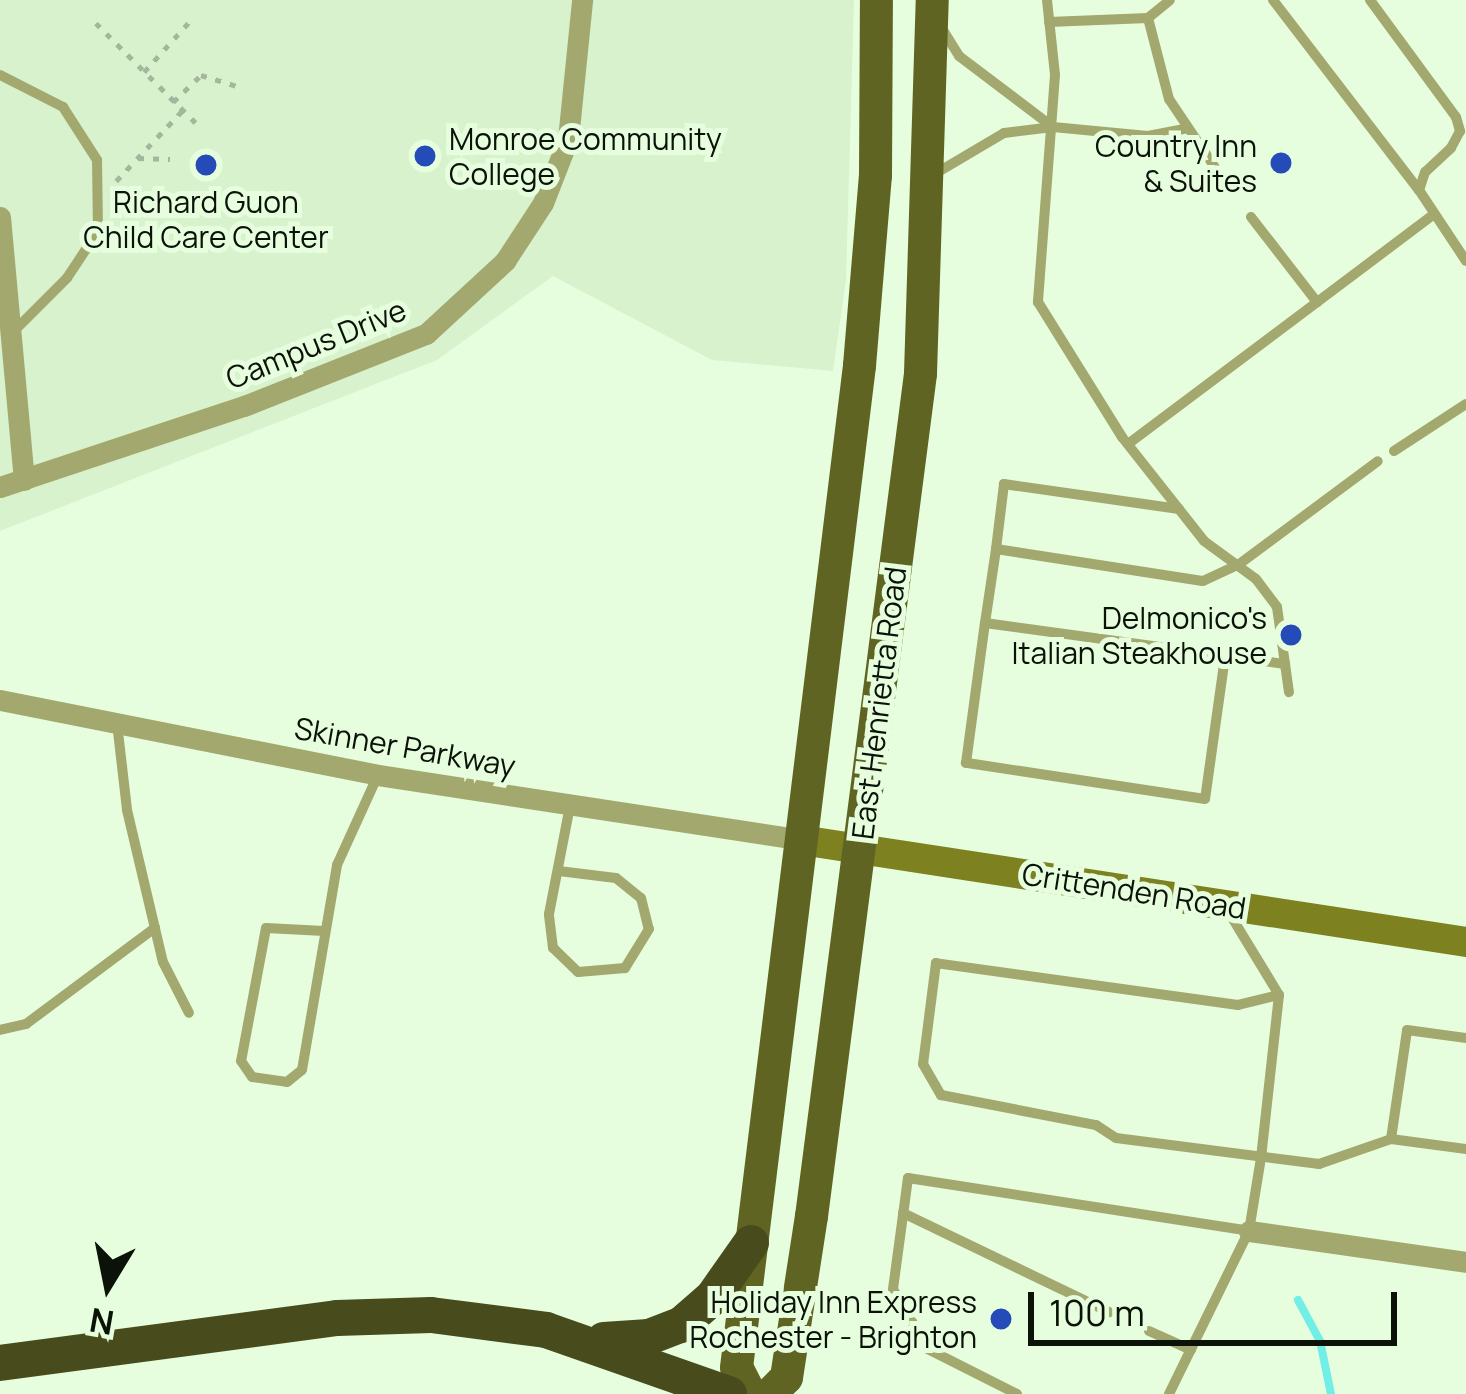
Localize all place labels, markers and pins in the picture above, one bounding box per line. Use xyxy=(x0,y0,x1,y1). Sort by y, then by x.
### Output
place label: Monroe Community College xyxy=(449,121,722,192)
place label: Country Inn & Suites xyxy=(1095,128,1257,198)
marker: Monroe Community College xyxy=(412,143,438,169)
marker: Country Inn & Suites xyxy=(1268,150,1294,176)
marker: Richard Guon Child Care Center xyxy=(193,152,219,178)
place label: Richard Guon Child Care Center xyxy=(83,184,329,254)
place label: Delmonico's Italian Steakhouse xyxy=(1011,600,1267,670)
marker: Delmonico's Italian Steakhouse xyxy=(1278,622,1304,648)
place label: Holiday Inn Express Rochester - Brighton xyxy=(689,1284,977,1354)
marker: Holiday Inn Express Rochester - Brighton xyxy=(988,1306,1014,1332)

